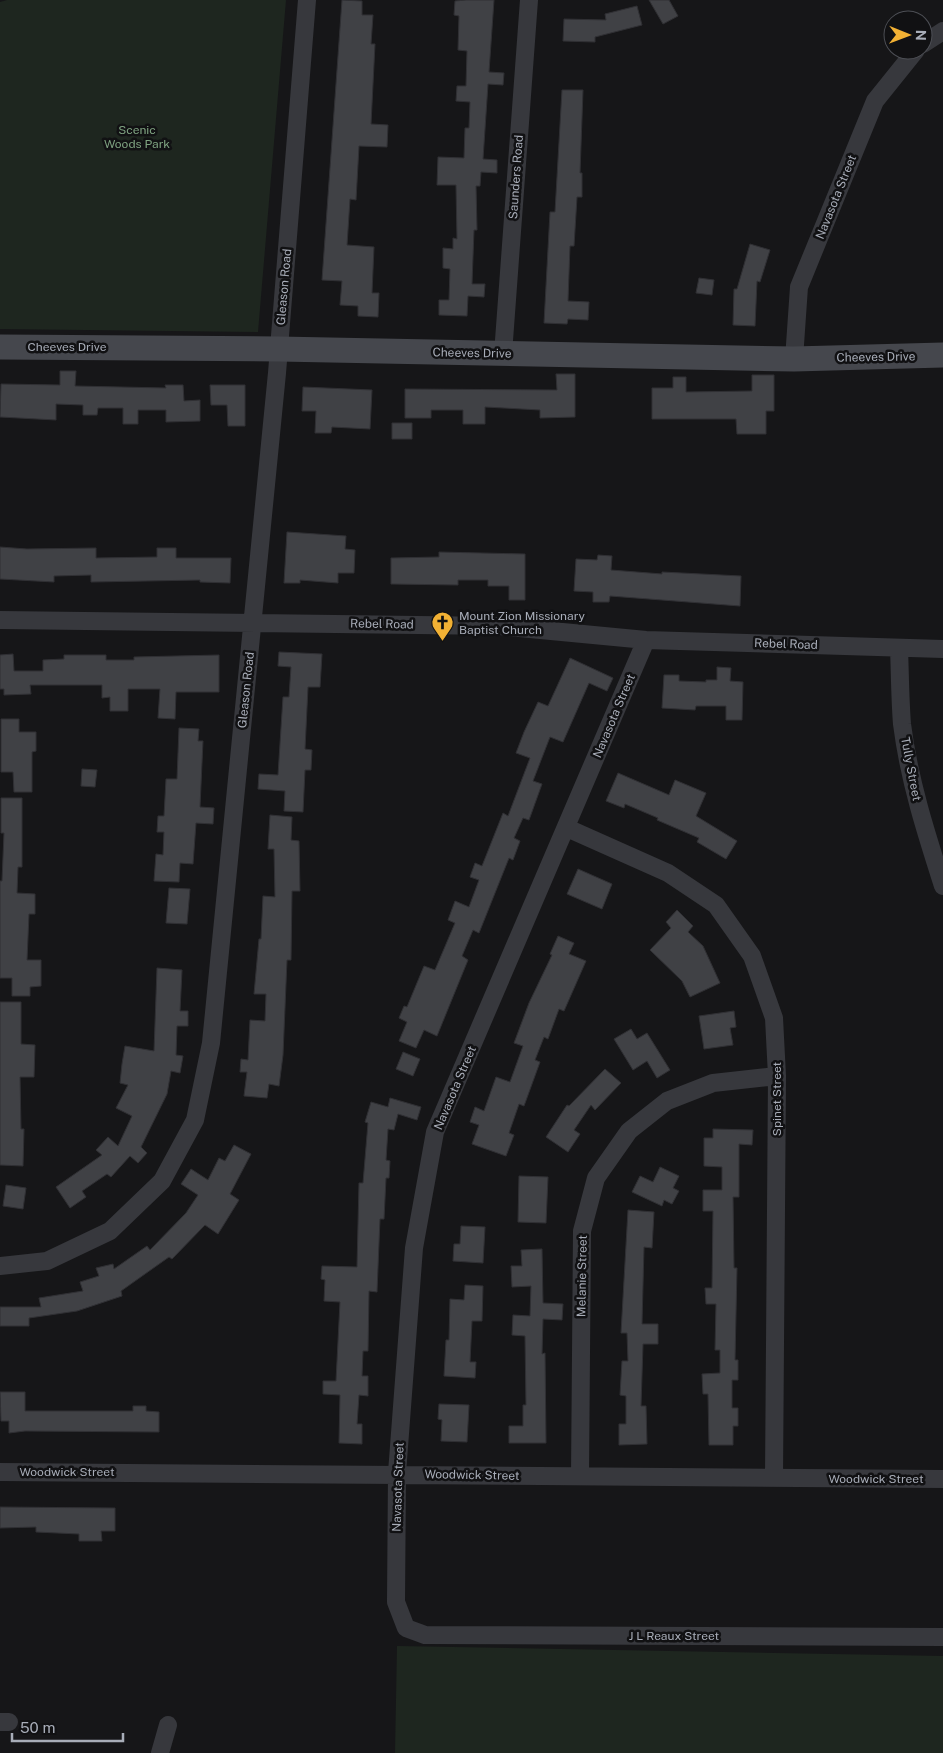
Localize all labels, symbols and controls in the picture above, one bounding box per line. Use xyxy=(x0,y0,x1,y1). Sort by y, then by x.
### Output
north arrow xyxy=(883,10,933,60)
text: N xyxy=(913,30,929,41)
park label: Scenic Woods Park xyxy=(104,123,170,151)
street label: Saunders Road xyxy=(506,134,526,220)
street label: Navasota Street xyxy=(813,152,859,241)
street label: Gleason Road xyxy=(274,248,294,326)
street label: Cheeves Drive xyxy=(27,340,107,354)
street label: Cheeves Drive xyxy=(432,345,512,361)
street label: Cheeves Drive xyxy=(836,349,916,365)
place label: Mount Zion Missionary Baptist Church xyxy=(459,609,586,637)
church icon: Mount Zion Missionary Baptist Church xyxy=(431,611,455,642)
street label: Rebel Road xyxy=(350,616,414,632)
street label: Rebel Road xyxy=(754,636,818,652)
street label: Gleason Road xyxy=(235,651,257,729)
street label: Navasota Street xyxy=(590,672,638,760)
street label: Tully Street xyxy=(898,736,924,802)
street label: Navasota Street xyxy=(431,1044,479,1132)
street label: Spinet Street xyxy=(770,1062,784,1136)
street label: Melanie Street xyxy=(574,1234,590,1317)
street label: Navasota Street xyxy=(389,1442,407,1532)
street label: Woodwick Street xyxy=(19,1465,115,1479)
street label: Woodwick Street xyxy=(424,1467,520,1483)
street label: Woodwick Street xyxy=(828,1472,924,1486)
street label: J L Reaux Street xyxy=(629,1629,720,1643)
scale bar xyxy=(12,1710,124,1742)
text: 50 m xyxy=(20,1719,55,1736)

